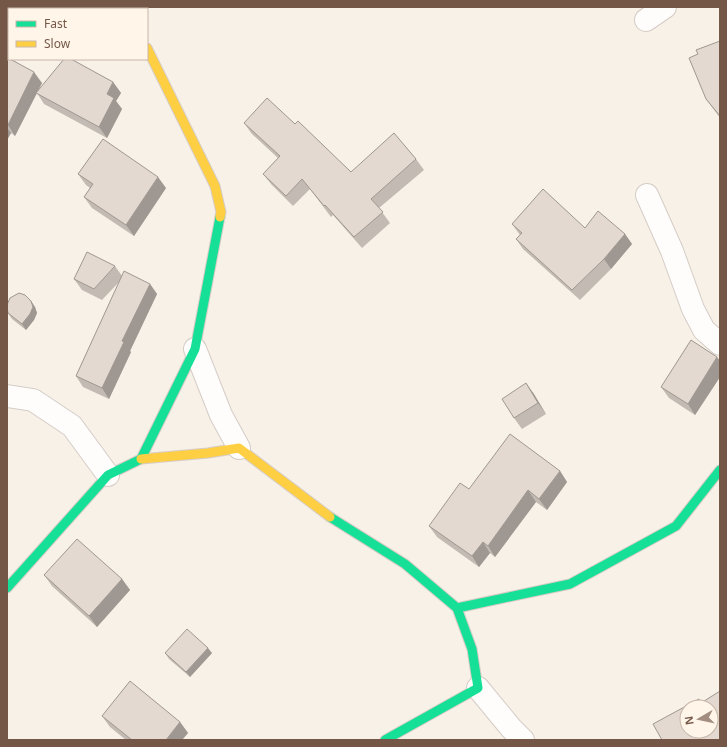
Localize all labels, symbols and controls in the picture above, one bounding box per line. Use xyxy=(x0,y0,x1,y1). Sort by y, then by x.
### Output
legend xyxy=(8,8,148,60)
text: Fast xyxy=(44,15,68,32)
text: Slow xyxy=(44,35,71,52)
north arrow xyxy=(679,699,719,739)
text: N xyxy=(681,715,697,726)

